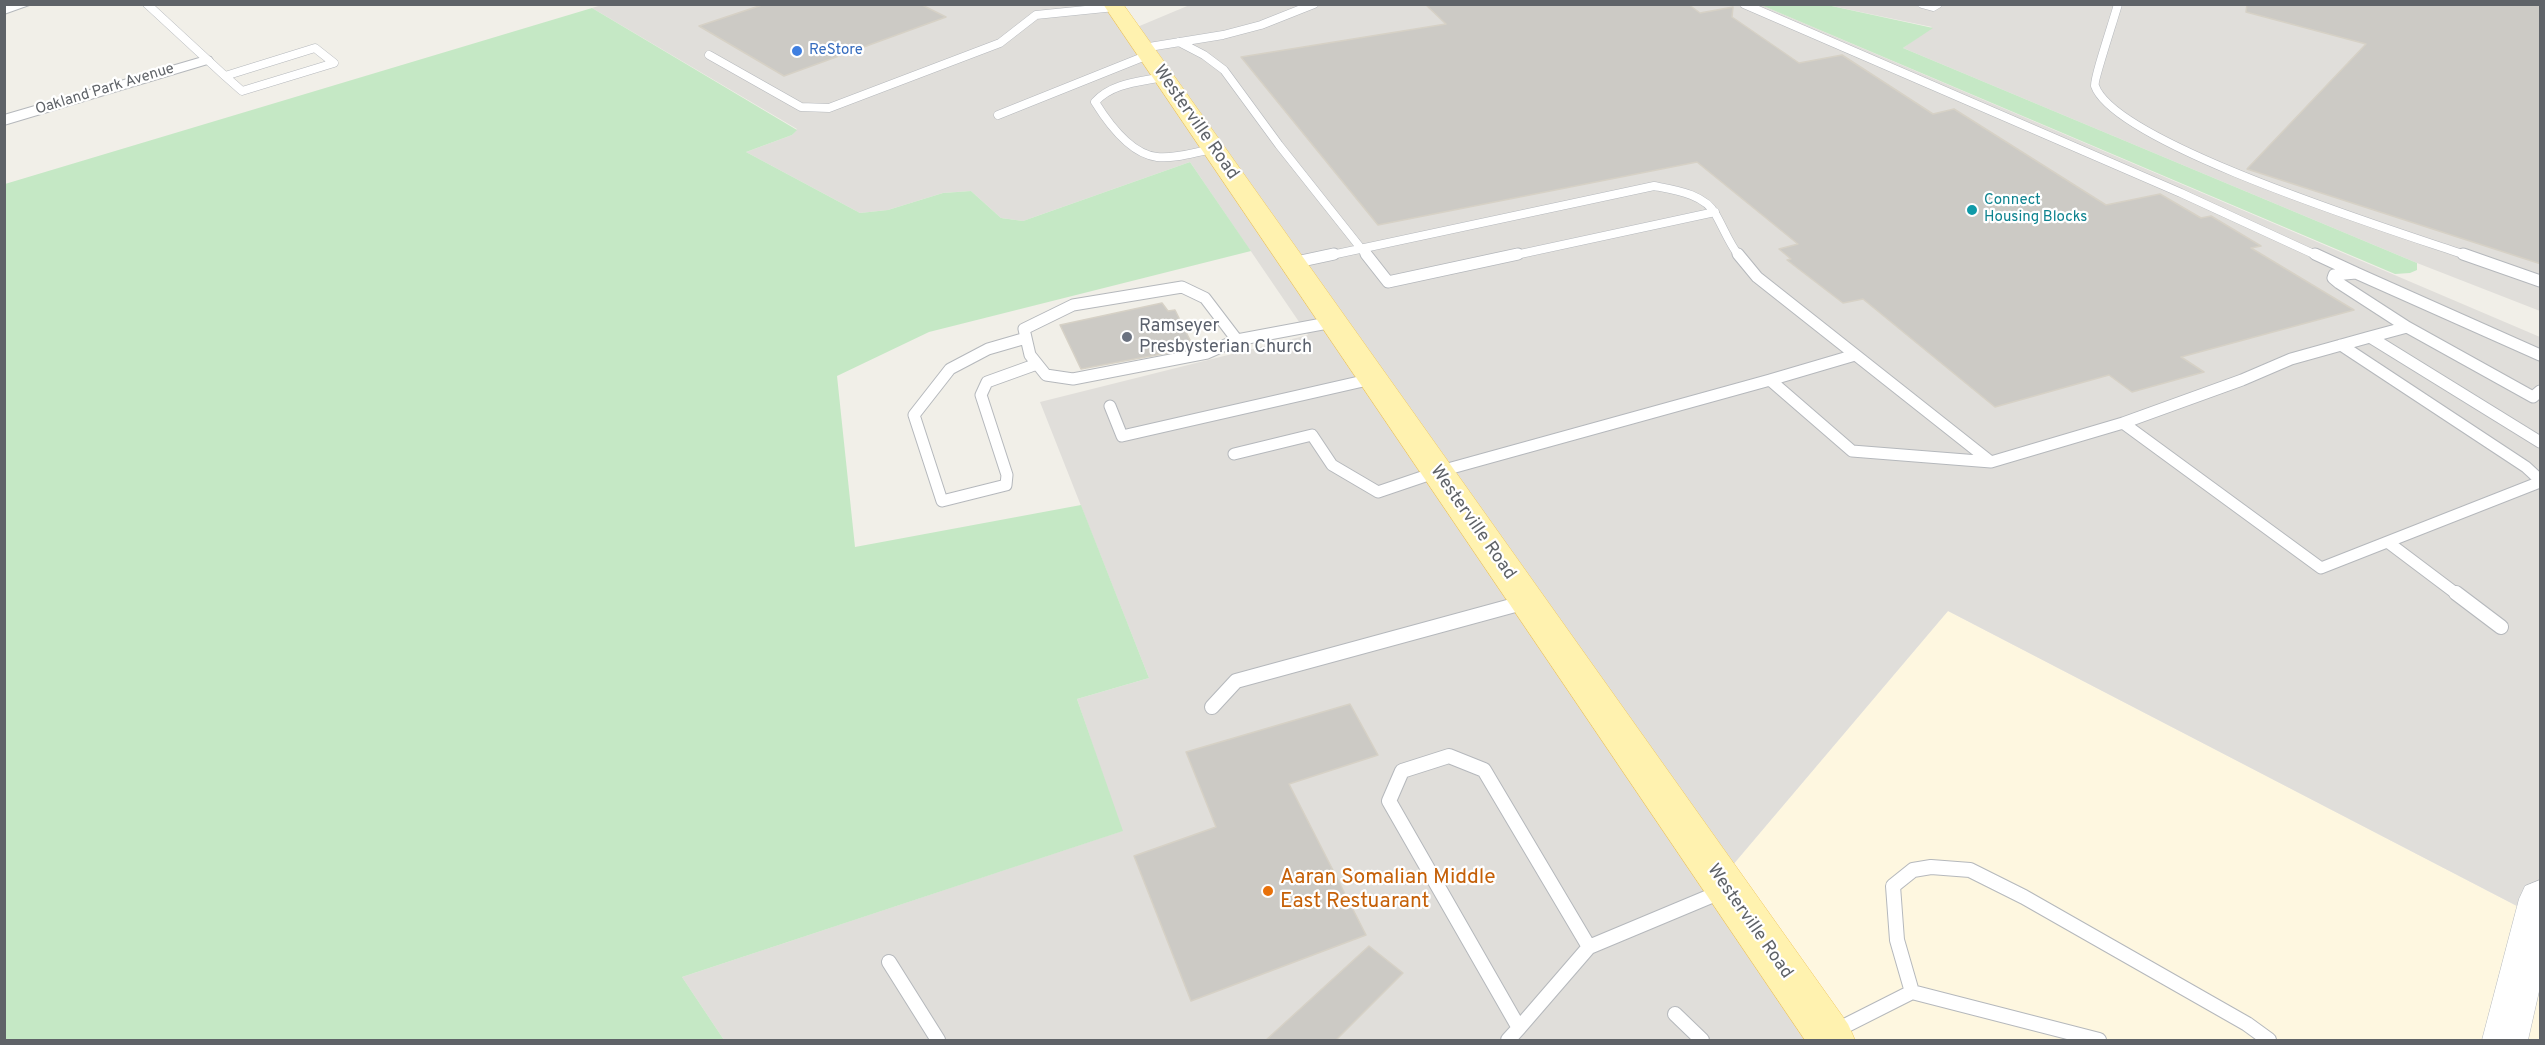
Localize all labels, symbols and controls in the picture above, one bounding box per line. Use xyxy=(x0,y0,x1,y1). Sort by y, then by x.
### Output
place label: ReStore xyxy=(809,42,863,60)
marker: ReStore xyxy=(790,44,804,58)
street label: Oakland Park Avenue xyxy=(34,60,176,120)
street label: Westerville Road xyxy=(1147,62,1243,184)
place label: Connect Housing Blocks xyxy=(1984,192,2087,227)
marker: Connect Housing Blocks xyxy=(1965,203,1979,217)
place label: Ramseyer Presbysterian Church xyxy=(1139,316,1312,358)
marker: Ramseyer Presbysterian Church xyxy=(1120,330,1134,344)
street label: Westerville Road xyxy=(1424,462,1520,584)
street label: Westerville Road xyxy=(1701,861,1797,983)
place label: Aaran Somalian Middle East Restuarant xyxy=(1280,866,1496,916)
marker: Aaran Somalian Middle East Restuarant xyxy=(1261,884,1275,898)

